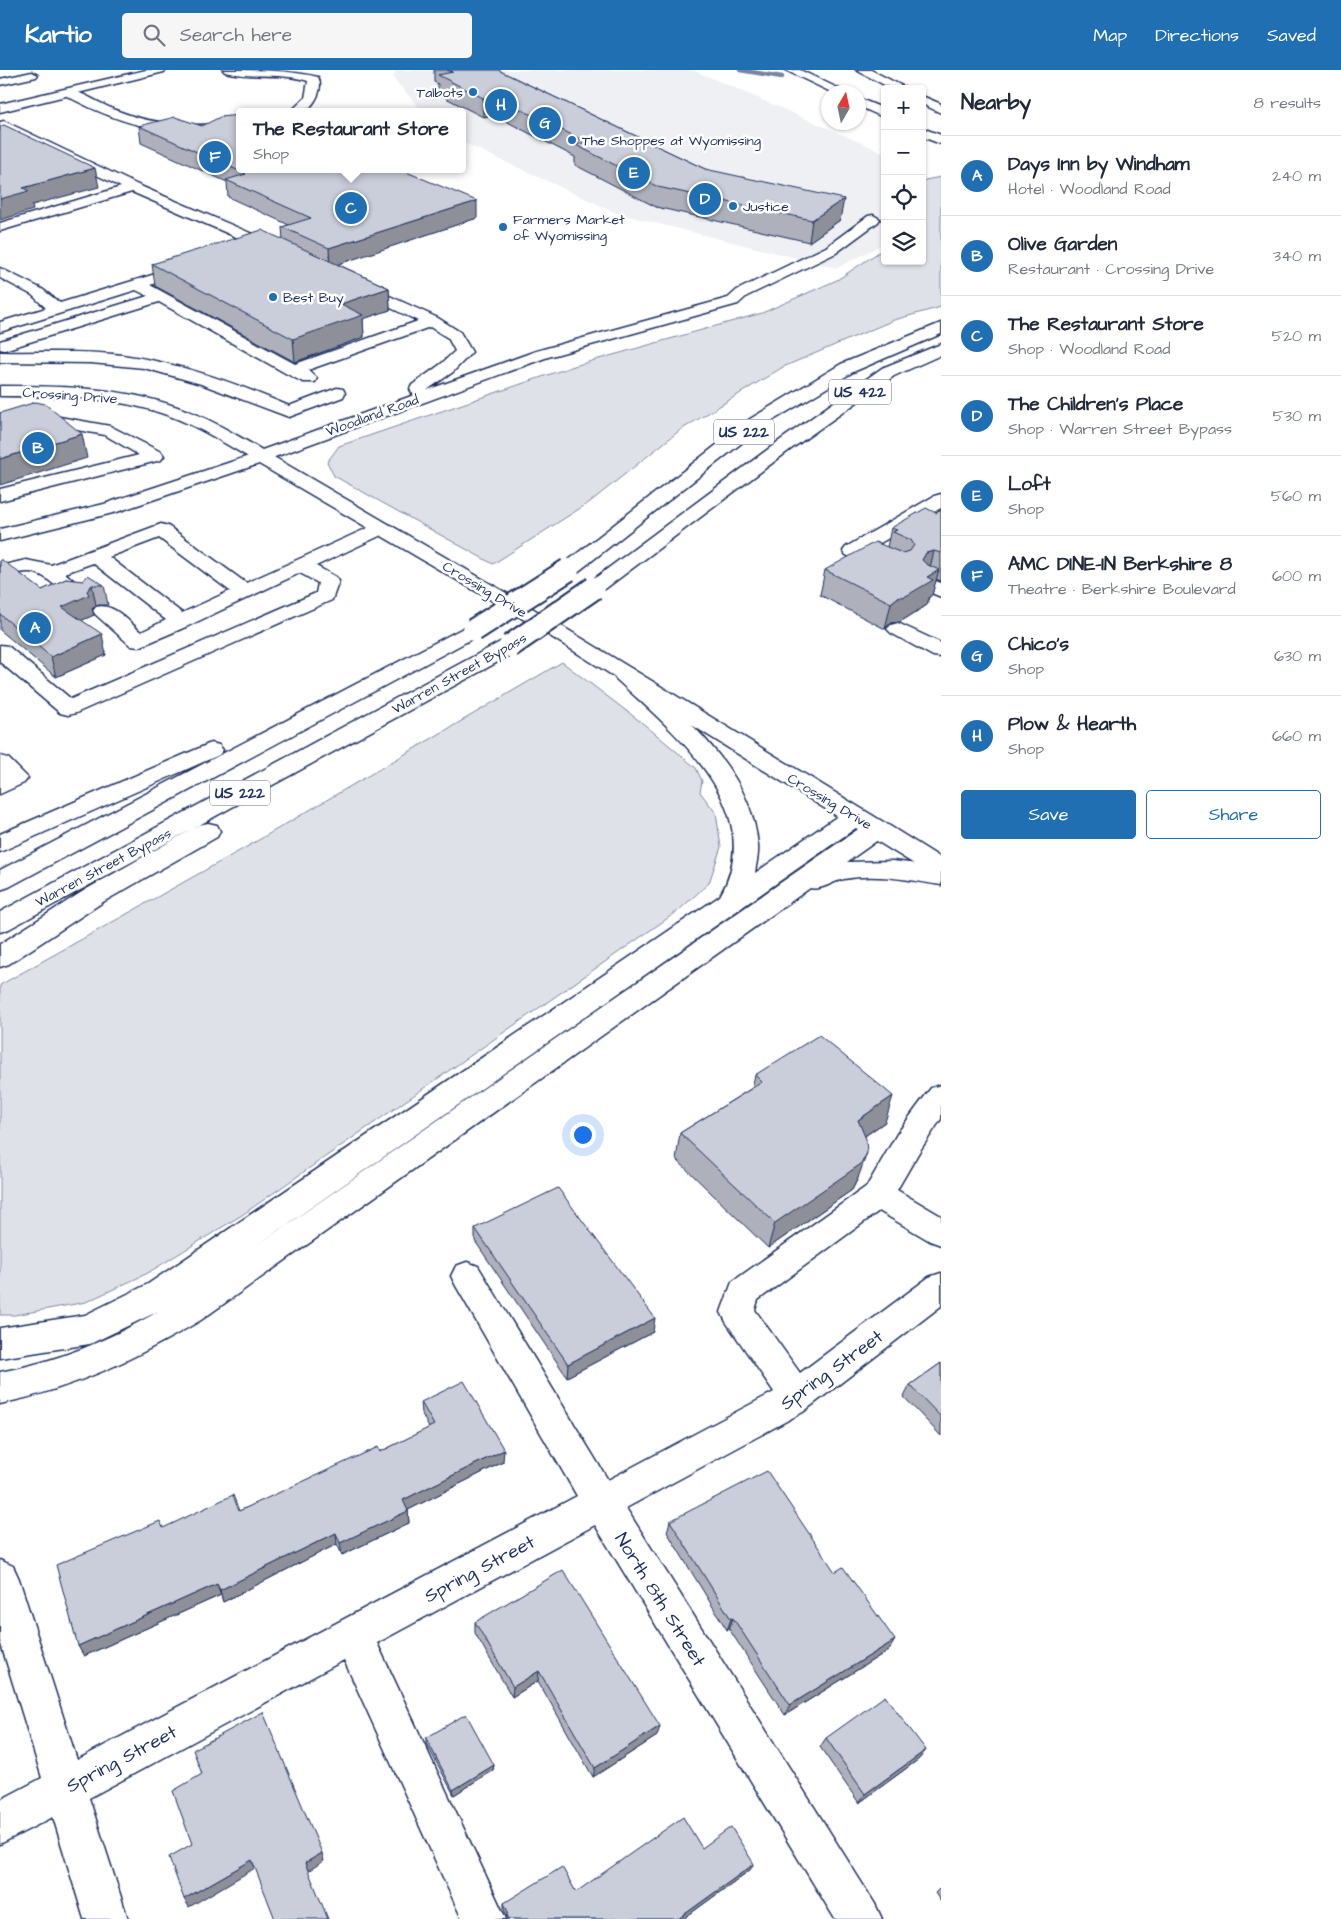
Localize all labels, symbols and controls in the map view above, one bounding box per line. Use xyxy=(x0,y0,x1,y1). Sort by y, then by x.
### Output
search box xyxy=(122,13,472,58)
text: Kartio xyxy=(25,18,92,52)
icon: search xyxy=(140,21,168,49)
text: Search here xyxy=(180,22,292,49)
text: Map xyxy=(1093,23,1127,48)
text: Directions xyxy=(1155,23,1239,48)
text: Saved xyxy=(1267,23,1316,48)
place label: Talbots xyxy=(417,83,463,103)
north arrow xyxy=(821,85,866,130)
map controls xyxy=(881,85,926,265)
button: + xyxy=(881,85,926,130)
marker: Talbots xyxy=(467,86,479,98)
pin: H xyxy=(485,86,517,124)
text: Nearby xyxy=(961,88,1031,117)
text: 8 results xyxy=(1254,92,1321,114)
pin: G xyxy=(529,104,561,142)
popup xyxy=(236,108,466,173)
text: The Restaurant Store xyxy=(253,116,449,143)
button: − xyxy=(881,130,926,175)
place label: The Shoppes at Wyomissing xyxy=(582,131,761,151)
marker: The Shoppes at Wyomissing xyxy=(566,134,578,146)
pin: F xyxy=(199,138,231,176)
text: Shop xyxy=(253,143,289,165)
text: Days Inn by Windham xyxy=(1008,151,1190,178)
pin: E xyxy=(618,154,650,192)
text: A xyxy=(972,165,982,187)
text: 240 m xyxy=(1272,165,1321,187)
button: locate xyxy=(881,175,926,220)
text: Hotel · Woodland Road xyxy=(1008,178,1171,200)
pin: D xyxy=(689,180,721,218)
pin: C xyxy=(335,189,367,227)
place label: Justice xyxy=(743,197,789,217)
marker: Justice xyxy=(727,200,739,212)
place label: Farmers Market of Wyomissing xyxy=(513,210,625,246)
button: layers xyxy=(881,220,926,265)
marker: Farmers Market of Wyomissing xyxy=(497,221,509,233)
text: Olive Garden xyxy=(1008,231,1117,258)
text: B xyxy=(971,245,983,267)
text: 340 m xyxy=(1273,245,1321,267)
text: Restaurant · Crossing Drive xyxy=(1008,258,1214,280)
place label: Best Buy xyxy=(283,288,344,308)
marker: Best Buy xyxy=(267,291,279,303)
text: The Restaurant Store xyxy=(1008,311,1204,338)
text: C xyxy=(971,325,983,347)
text: 520 m xyxy=(1272,325,1321,347)
text: Shop · Woodland Road xyxy=(1008,338,1170,360)
road number: US 422 xyxy=(829,380,891,404)
street label: Crossing Drive xyxy=(22,383,119,409)
street label: Woodland Road xyxy=(323,390,422,442)
text: The Children's Place xyxy=(1008,391,1183,418)
text: D xyxy=(972,405,982,427)
text: 530 m xyxy=(1273,405,1321,427)
text: Shop · Warren Street Bypass xyxy=(1008,418,1232,440)
road number: US 222 xyxy=(714,420,774,444)
pin: B xyxy=(22,429,54,467)
text: Loft xyxy=(1008,471,1051,498)
text: E xyxy=(972,485,982,507)
text: 560 m xyxy=(1271,485,1321,507)
text: Shop xyxy=(1008,498,1044,520)
text: AMC DINE-IN Berkshire 8 xyxy=(1008,551,1232,578)
street label: Crossing Drive xyxy=(439,557,531,623)
text: F xyxy=(971,565,983,587)
text: 600 m xyxy=(1272,565,1321,587)
text: Theatre · Berkshire Boulevard xyxy=(1008,578,1236,600)
pin: A xyxy=(19,609,51,647)
street label: Warren Street Bypass xyxy=(388,628,531,719)
text: Chico's xyxy=(1008,631,1069,658)
text: G xyxy=(971,645,983,667)
text: 630 m xyxy=(1274,645,1321,667)
text: Shop xyxy=(1008,658,1044,680)
text: Plow & Hearth xyxy=(1008,711,1136,738)
text: H xyxy=(972,725,982,747)
text: 660 m xyxy=(1272,725,1321,747)
text: Shop xyxy=(1008,738,1044,760)
street label: Crossing Drive xyxy=(784,769,876,835)
road number: US 222 xyxy=(210,780,270,806)
button: Save xyxy=(961,790,1136,839)
button: Share xyxy=(1146,790,1321,839)
street label: Warren Street Bypass xyxy=(32,824,175,912)
your location xyxy=(570,1122,596,1148)
street label: Spring Street xyxy=(775,1323,890,1418)
street label: North 8th Street xyxy=(608,1528,712,1672)
street label: Spring Street xyxy=(420,1529,540,1611)
street label: Spring Street xyxy=(62,1719,182,1801)

